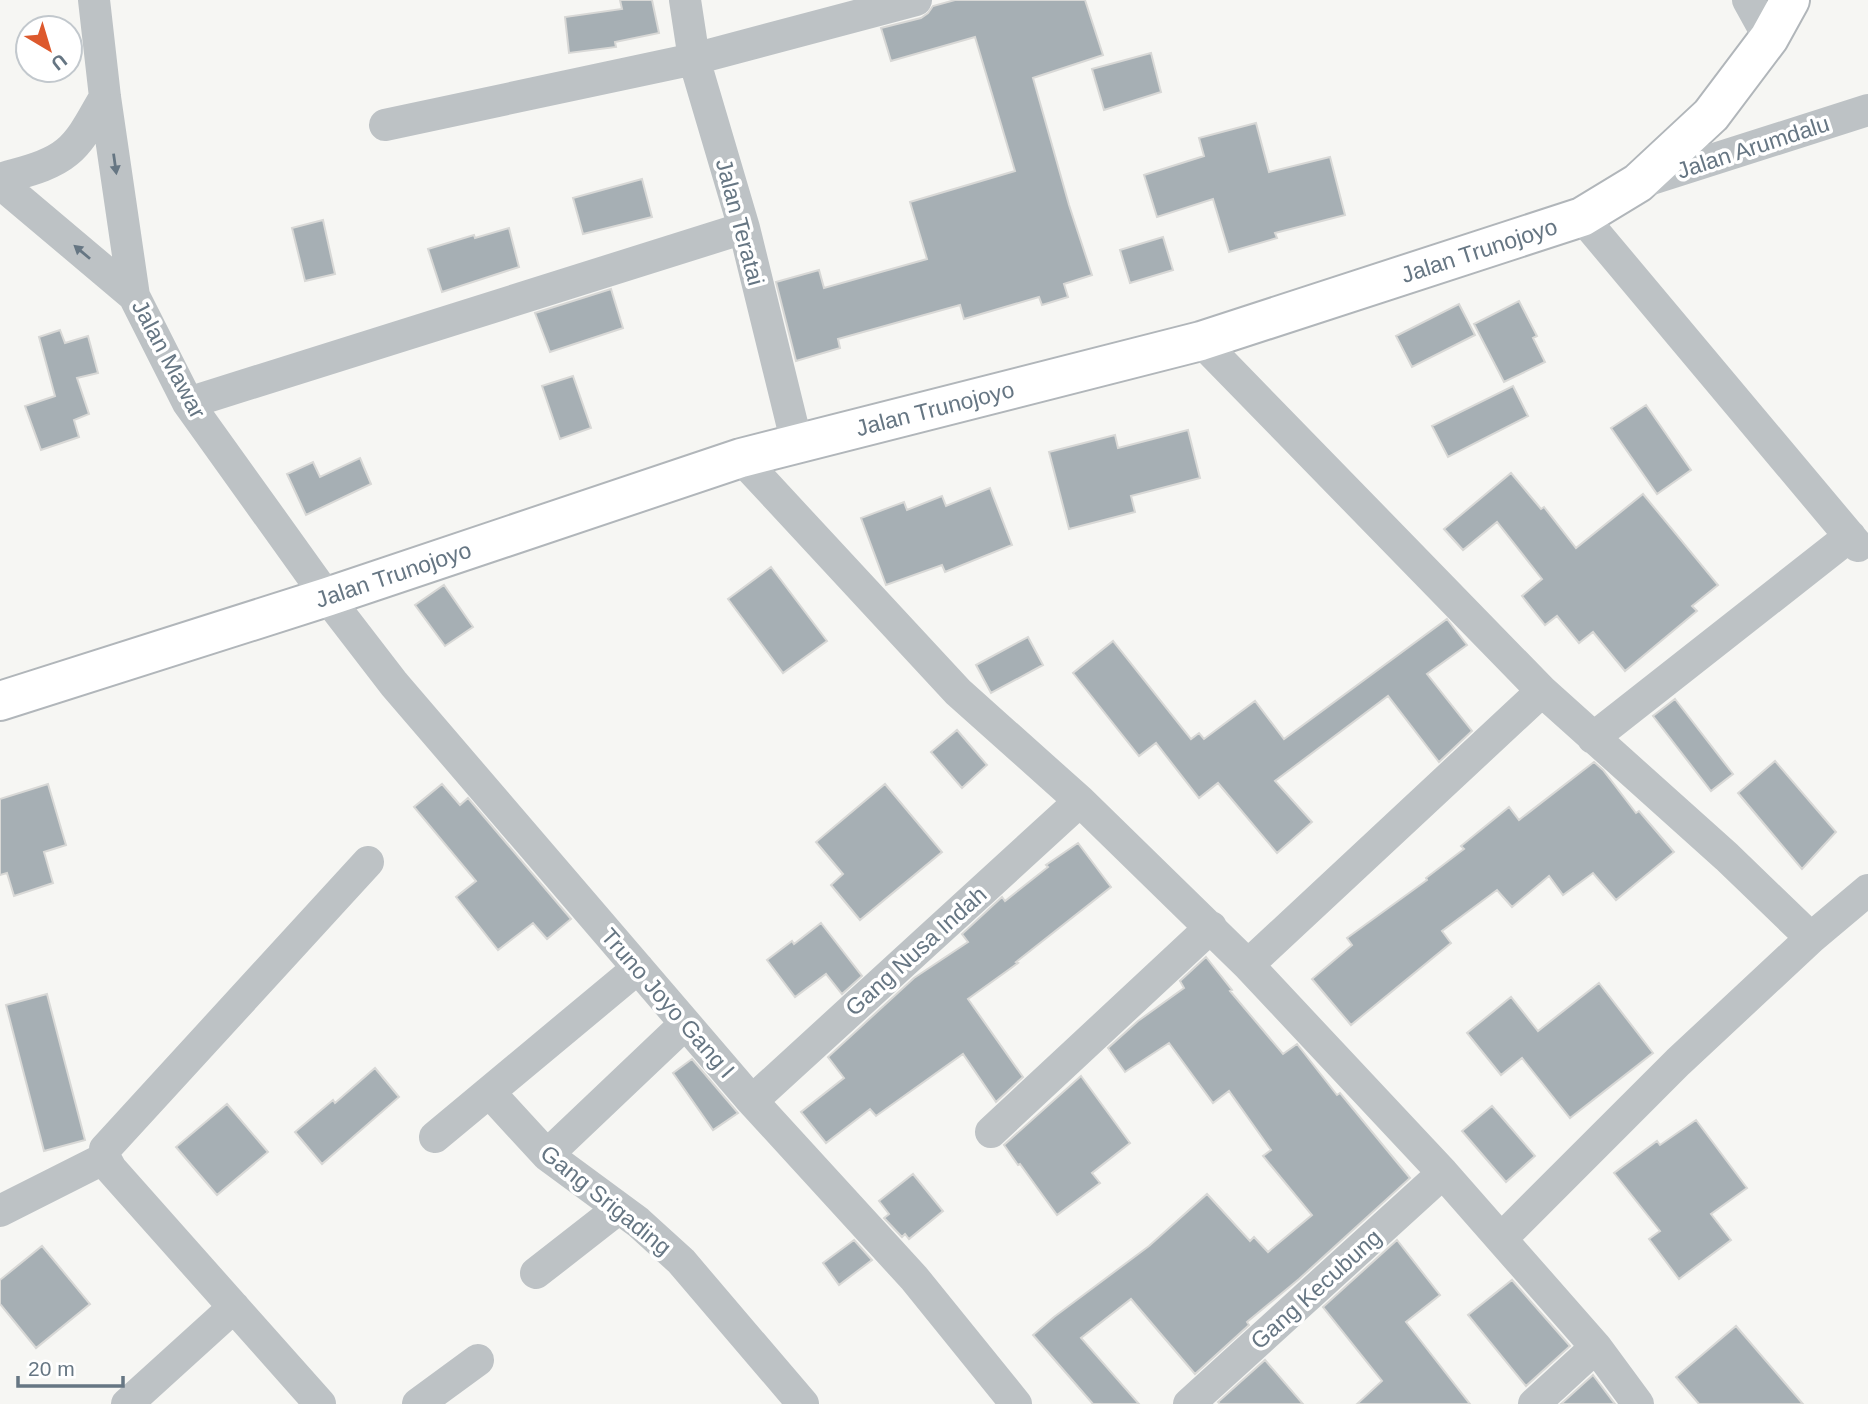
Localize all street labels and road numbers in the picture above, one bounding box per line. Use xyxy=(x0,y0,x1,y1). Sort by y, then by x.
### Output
street label: Jalan Arumdalu xyxy=(1674,110,1832,184)
street label: Jalan Teratai xyxy=(711,156,769,288)
street label: Jalan Trunojoyo xyxy=(1398,213,1560,288)
street label: Jalan Mawar xyxy=(127,295,211,423)
street label: Jalan Trunojoyo xyxy=(853,376,1017,441)
street label: Jalan Trunojoyo xyxy=(312,537,474,613)
street label: Gang Nusa Indah xyxy=(840,881,992,1021)
street label: Truno Joyo Gang I xyxy=(596,923,740,1083)
street label: Gang Srigading xyxy=(536,1140,676,1260)
street label: Gang Kecubung xyxy=(1246,1224,1386,1354)

